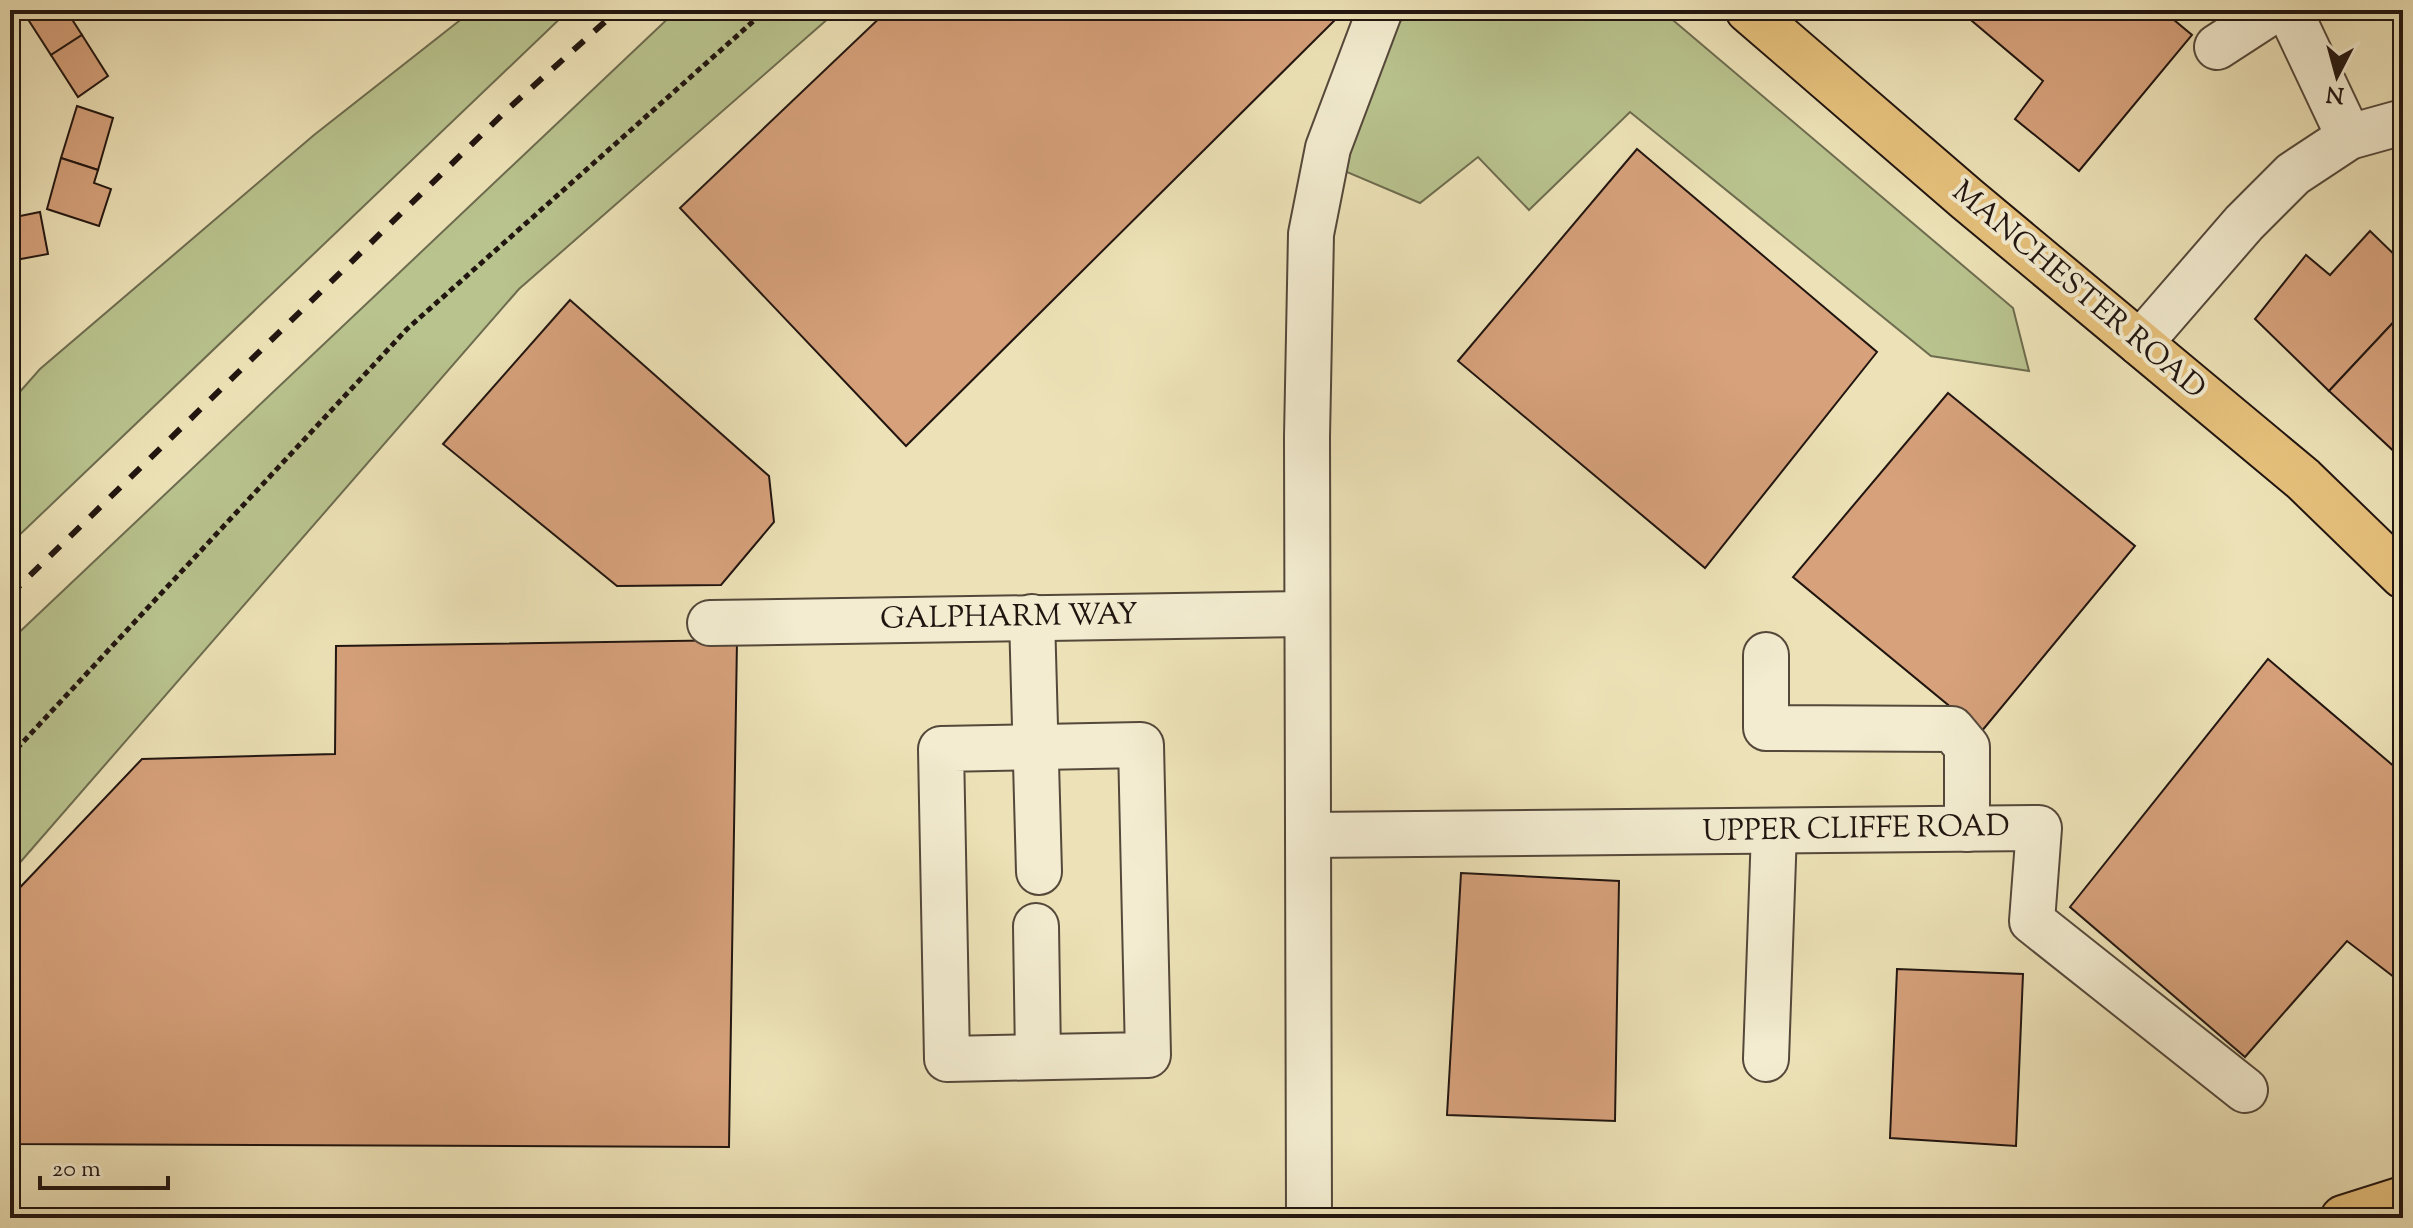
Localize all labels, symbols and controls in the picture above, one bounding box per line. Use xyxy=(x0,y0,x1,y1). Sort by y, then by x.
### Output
north arrow xyxy=(2297,36,2377,116)
text: N xyxy=(2324,76,2346,110)
street label: MANCHESTER ROAD xyxy=(1942,172,2214,410)
street label: GALPHARM WAY xyxy=(880,594,1138,642)
street label: UPPER CLIFFE ROAD xyxy=(1702,806,2010,854)
scale bar xyxy=(40,1140,168,1190)
text: 20 m xyxy=(52,1153,101,1187)

